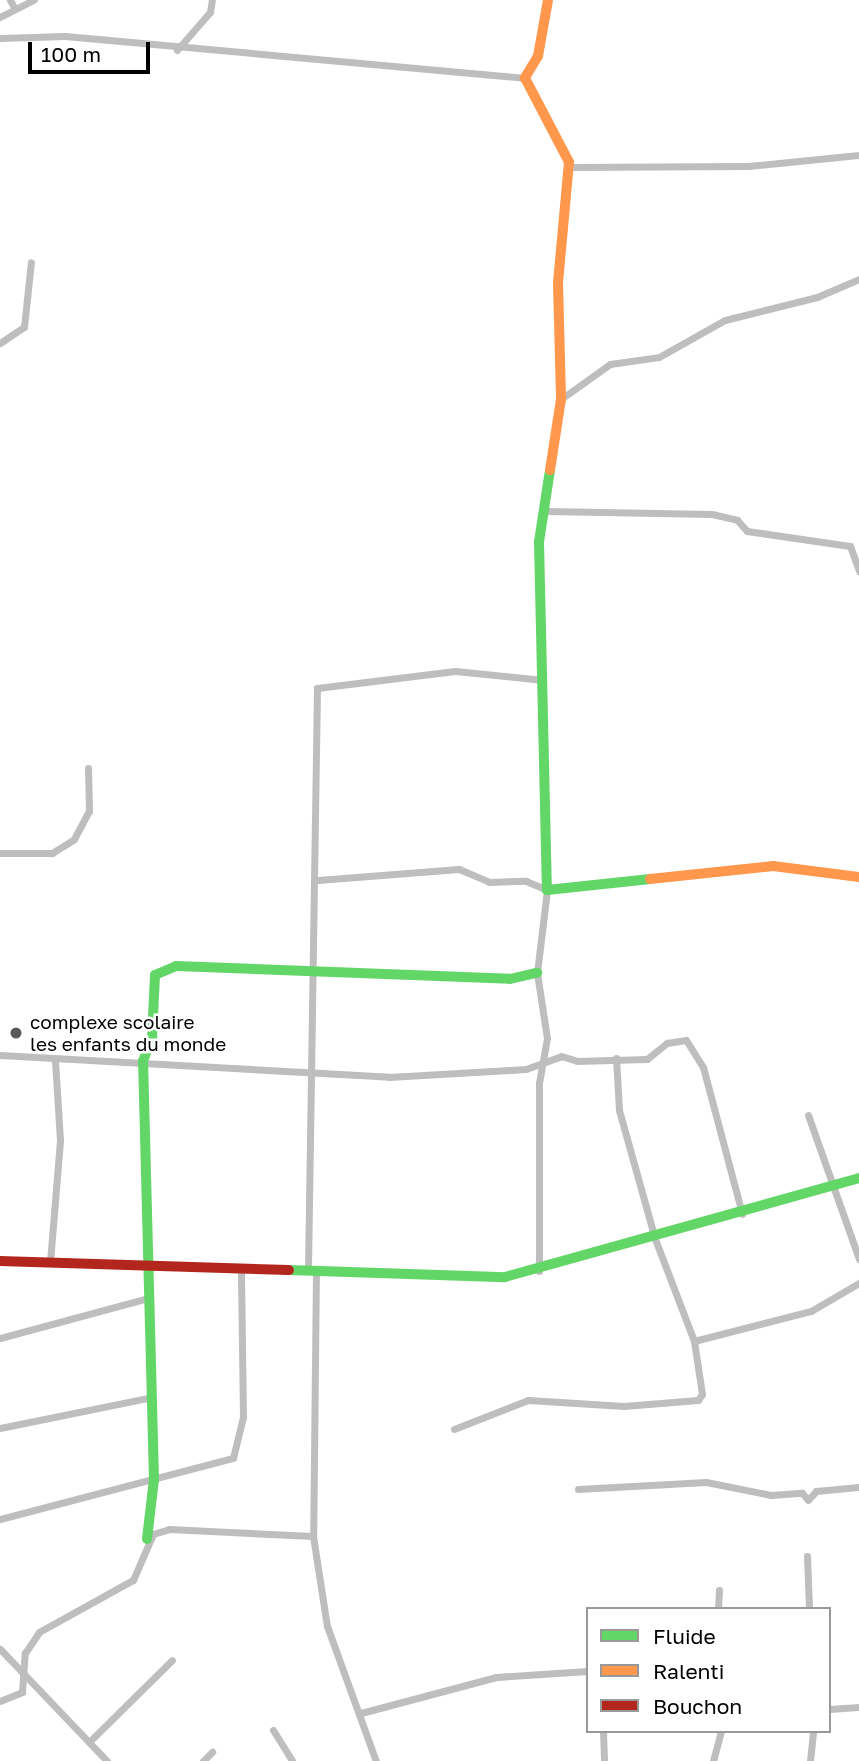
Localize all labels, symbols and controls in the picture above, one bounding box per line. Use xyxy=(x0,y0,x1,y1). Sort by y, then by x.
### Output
scale bar xyxy=(32,28,154,72)
text: 100 m xyxy=(41,41,101,67)
place label: complexe scolaire les enfants du monde xyxy=(30,1011,226,1055)
marker: complexe scolaire les enfants du monde xyxy=(8,1025,24,1041)
legend xyxy=(586,1607,831,1733)
text: Fluide xyxy=(653,1623,716,1649)
text: Ralenti xyxy=(653,1658,724,1684)
text: Bouchon xyxy=(653,1693,742,1719)

